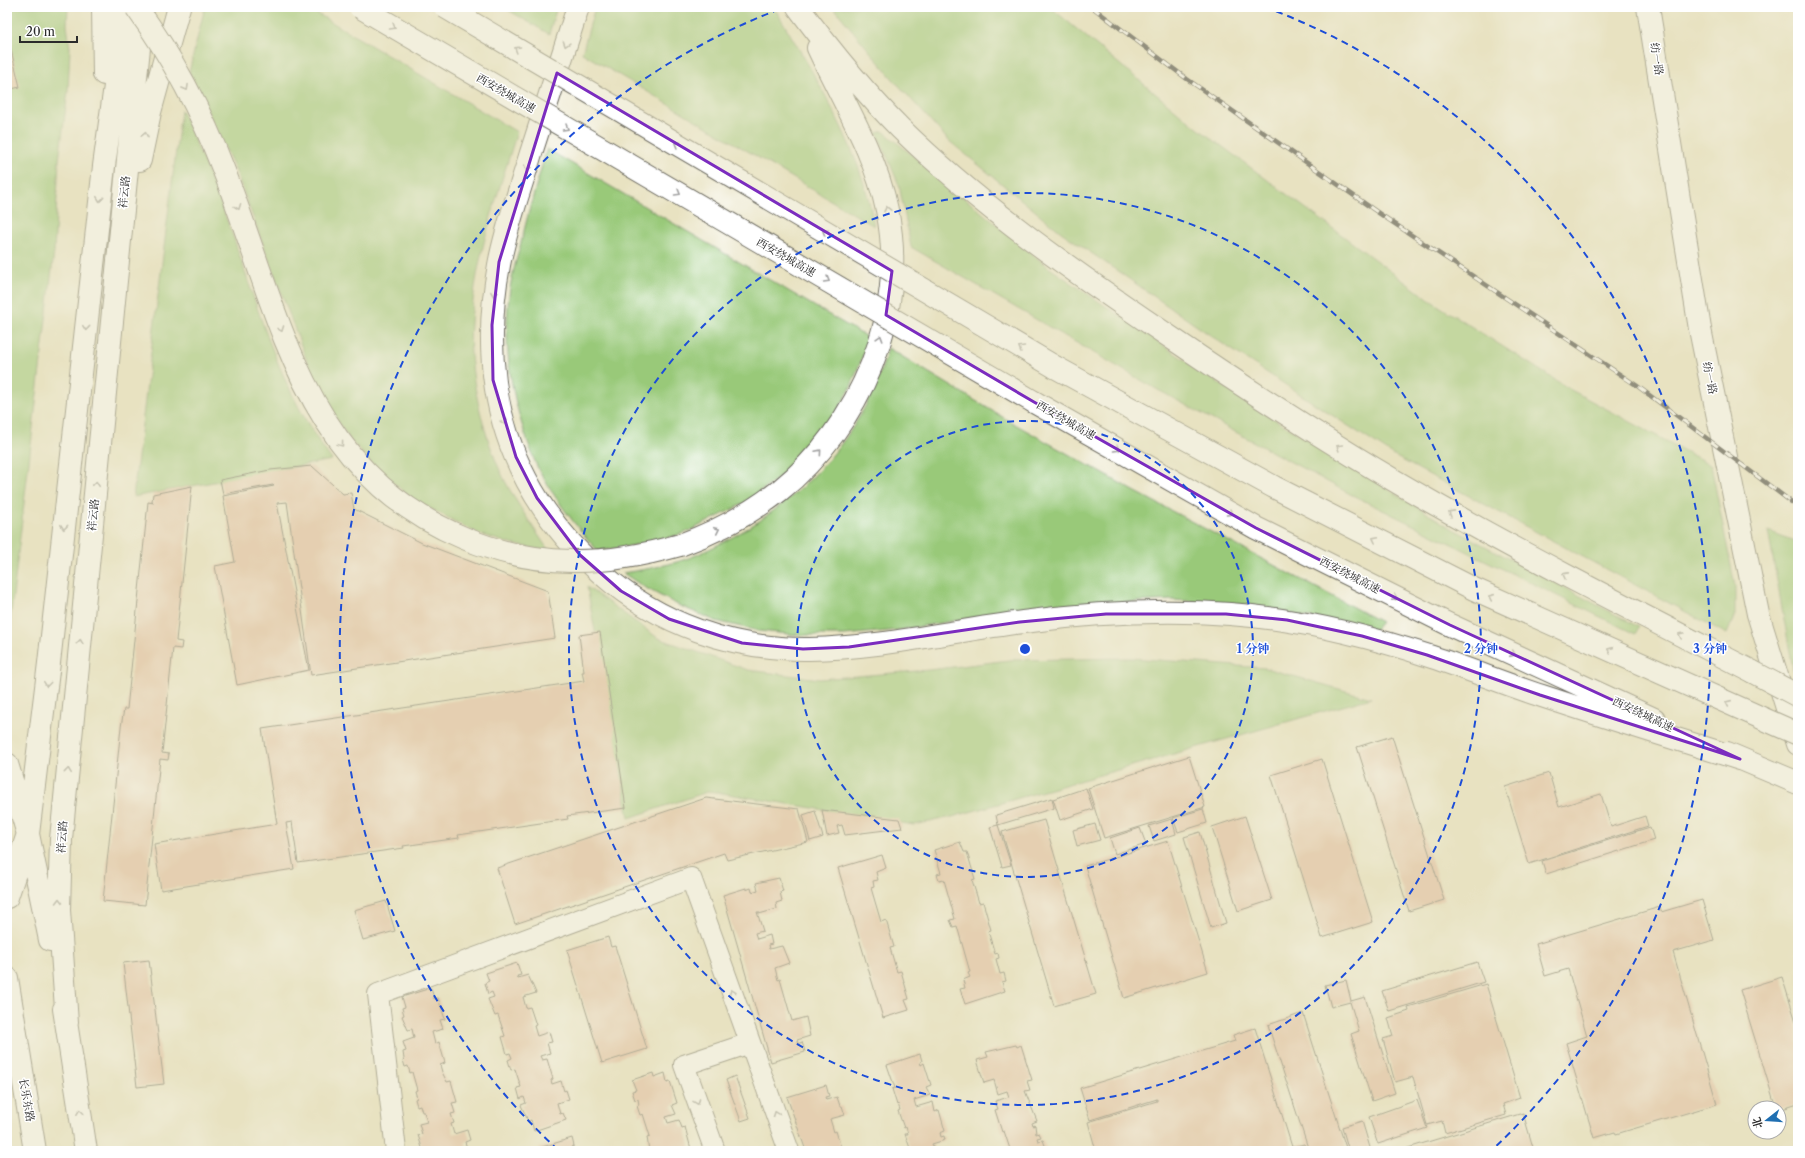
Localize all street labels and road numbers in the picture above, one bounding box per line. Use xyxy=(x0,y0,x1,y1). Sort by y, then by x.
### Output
street label: 纺一路 xyxy=(1648,42,1666,76)
street label: 西安绕城高速 xyxy=(474,70,538,116)
street label: 祥云路 xyxy=(115,175,133,209)
street label: 西安绕城高速 xyxy=(754,234,818,280)
street label: 纺一路 xyxy=(1700,360,1720,396)
street label: 西安绕城高速 xyxy=(1034,397,1098,443)
street label: 祥云路 xyxy=(84,498,102,532)
street label: 西安绕城高速 xyxy=(1317,554,1383,596)
street label: 西安绕城高速 xyxy=(1610,694,1676,734)
street label: 祥云路 xyxy=(54,820,70,854)
street label: 长乐东路 xyxy=(16,1077,38,1123)

